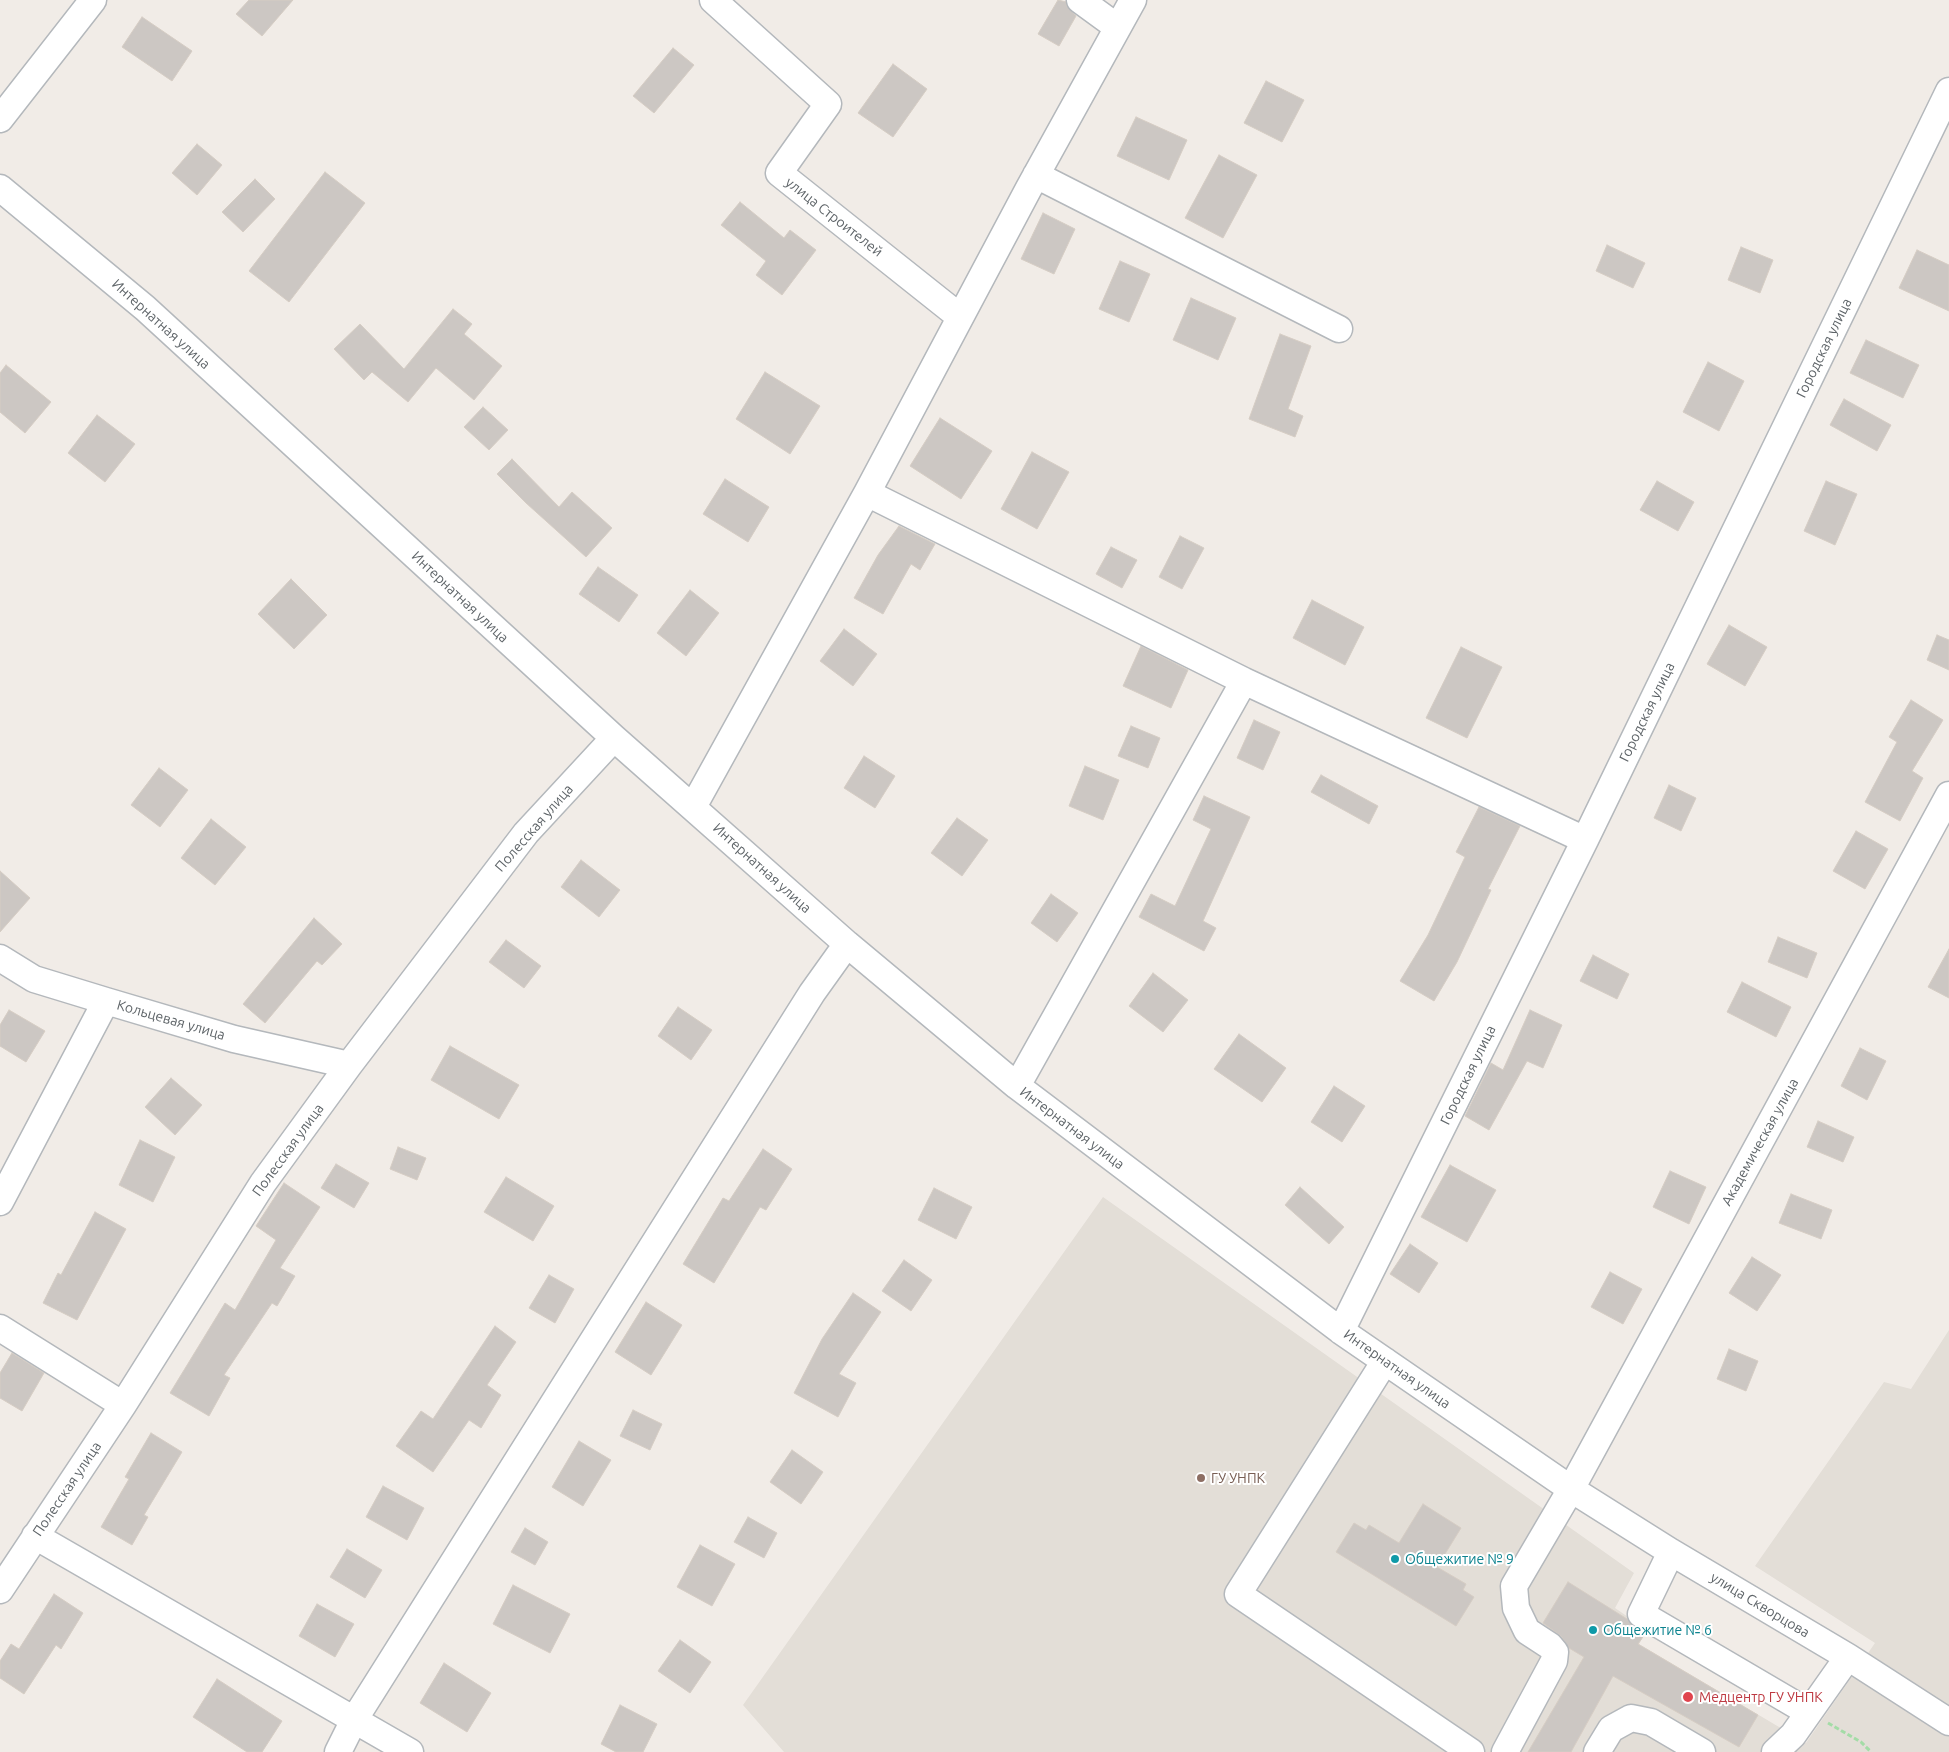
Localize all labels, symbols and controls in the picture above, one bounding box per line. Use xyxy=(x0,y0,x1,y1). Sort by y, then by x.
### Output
street label: улица Строителей xyxy=(782,174,886,260)
street label: Интернатная улица xyxy=(108,275,214,373)
street label: Городская улица xyxy=(1793,296,1855,400)
street label: Интернатная улица xyxy=(408,548,512,646)
street label: Городская улица xyxy=(1616,660,1678,764)
street label: Полесская улица xyxy=(491,781,577,875)
street label: Интернатная улица xyxy=(709,819,815,917)
street label: Кольцевая улица xyxy=(115,997,227,1043)
street label: Городская улица xyxy=(1437,1023,1499,1127)
street label: Академическая улица xyxy=(1718,1075,1802,1209)
street label: Интернатная улица xyxy=(1017,1083,1127,1173)
street label: Полесская улица xyxy=(249,1100,327,1200)
street label: Интернатная улица xyxy=(1340,1326,1454,1412)
street label: Полесская улица xyxy=(29,1439,105,1539)
place label: ГУ УНПК xyxy=(1211,1470,1265,1486)
marker: ГУ УНПК xyxy=(1195,1472,1207,1484)
place label: Общежитие № 9 xyxy=(1405,1551,1514,1567)
marker: Общежитие № 9 xyxy=(1389,1553,1401,1565)
street label: улица Скворцова xyxy=(1707,1569,1813,1641)
place label: Общежитие № 6 xyxy=(1603,1622,1712,1638)
marker: Общежитие № 6 xyxy=(1587,1624,1599,1636)
place label: Медцентр ГУ УНПК xyxy=(1699,1689,1823,1705)
marker: Медцентр ГУ УНПК xyxy=(1681,1690,1695,1704)

